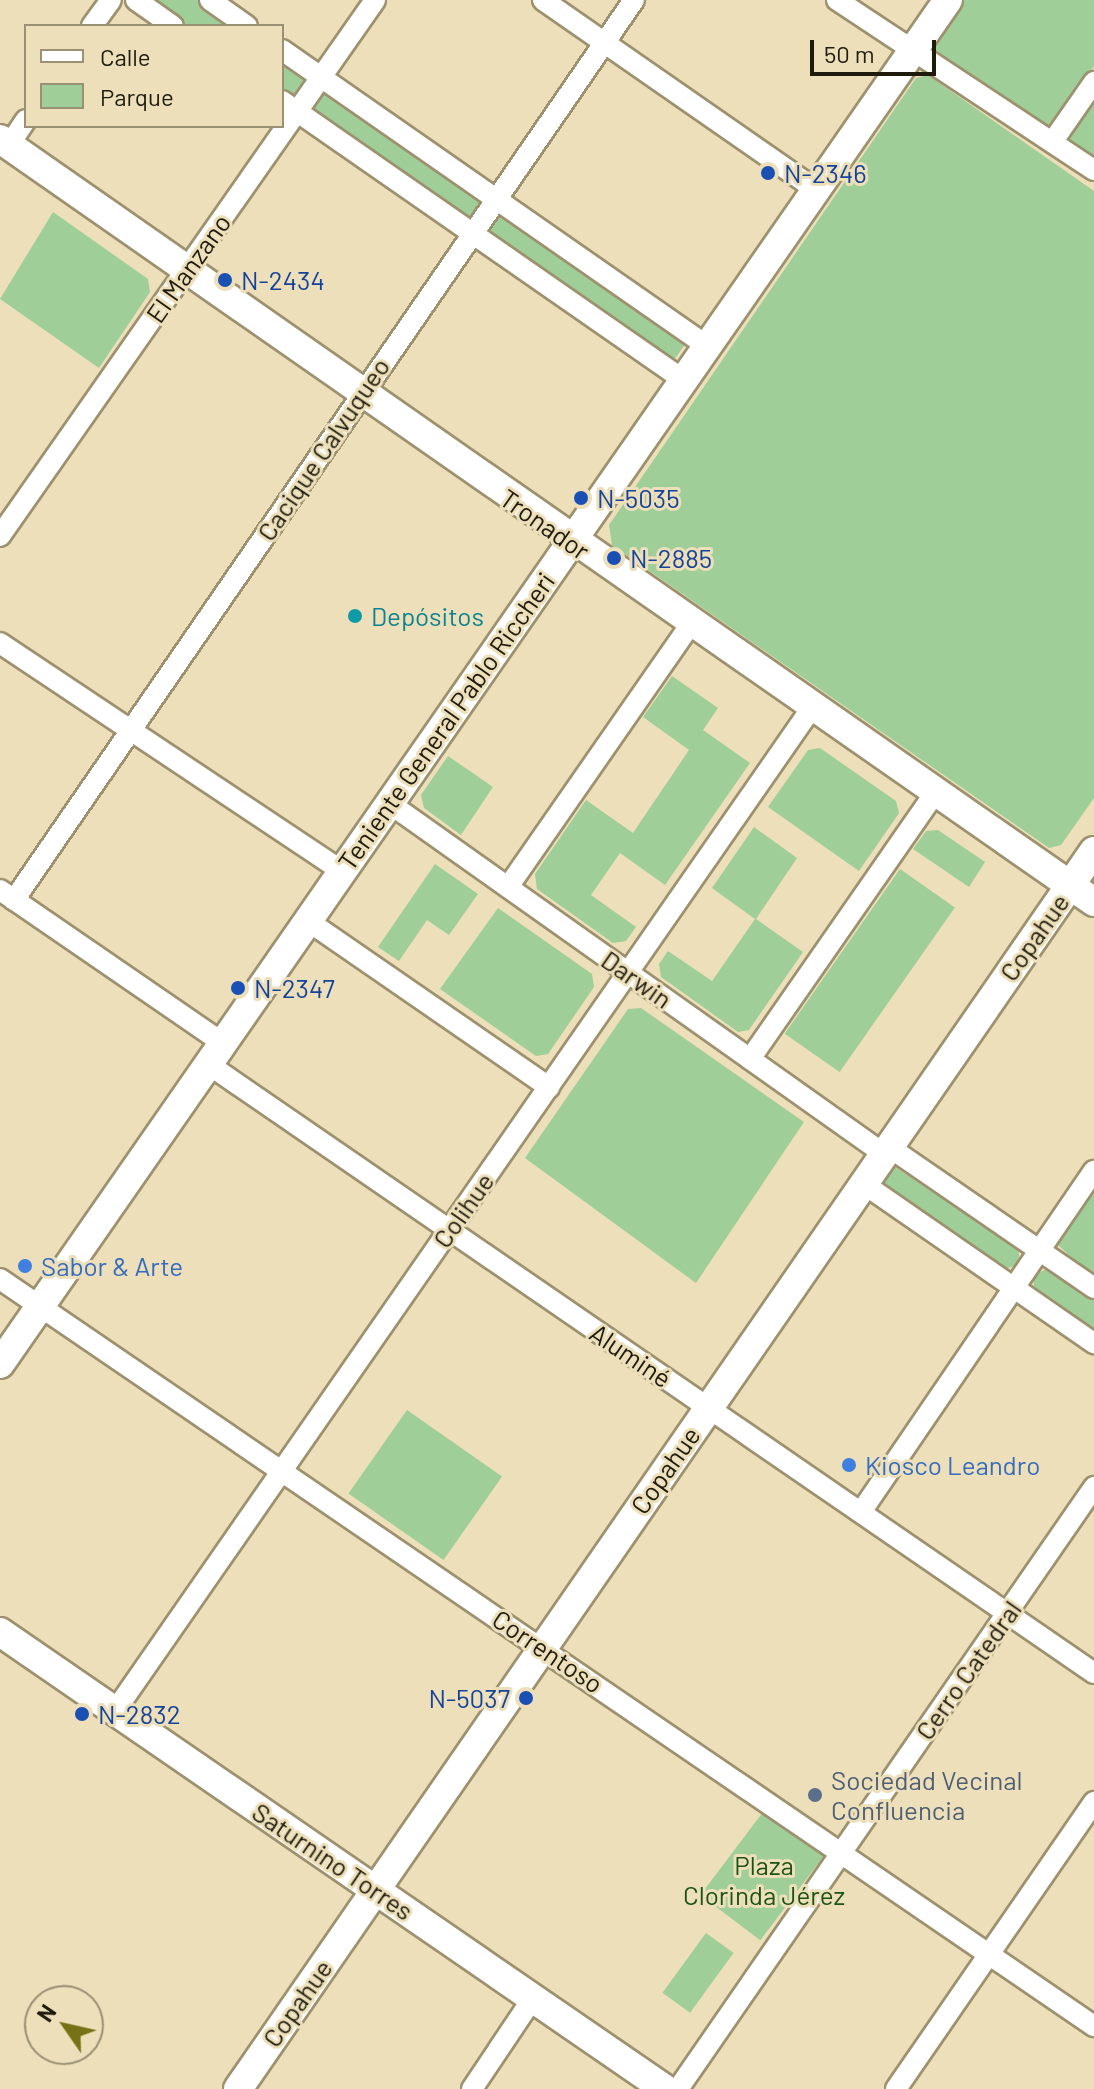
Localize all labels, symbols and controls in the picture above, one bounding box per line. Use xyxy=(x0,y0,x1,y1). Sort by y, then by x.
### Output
legend xyxy=(24,24,284,128)
scale bar xyxy=(814,24,940,74)
text: 50 m xyxy=(824,39,875,68)
text: Calle xyxy=(100,42,151,71)
text: Parque xyxy=(100,82,174,111)
place label: N-2346 xyxy=(784,157,867,189)
marker: N-2346 xyxy=(759,164,777,182)
street label: El Manzano xyxy=(139,208,237,328)
place label: N-2434 xyxy=(241,264,325,296)
marker: N-2434 xyxy=(216,271,234,289)
street label: Cacique Calvuqueo xyxy=(250,352,396,546)
street label: Tronador xyxy=(494,482,596,566)
place label: N-5035 xyxy=(597,482,680,514)
marker: N-5035 xyxy=(572,489,590,507)
place label: N-2885 xyxy=(630,542,712,574)
marker: N-2885 xyxy=(605,549,623,567)
street label: Teniente General Pablo Riccheri xyxy=(331,566,561,876)
place label: Depósitos xyxy=(371,600,484,632)
marker: Depósitos xyxy=(346,607,364,625)
street label: Copahue xyxy=(993,887,1075,987)
street label: Darwin xyxy=(596,944,678,1014)
place label: N-2347 xyxy=(254,972,335,1004)
marker: N-2347 xyxy=(229,979,247,997)
street label: Colihue xyxy=(426,1167,500,1253)
place label: Sabor & Arte xyxy=(41,1250,183,1282)
marker: Sabor & Arte xyxy=(16,1257,34,1275)
street label: Aluminé xyxy=(584,1316,678,1394)
street label: Copahue xyxy=(624,1420,706,1520)
place label: Kiosco Leandro xyxy=(865,1449,1040,1481)
marker: Kiosco Leandro xyxy=(840,1456,858,1474)
street label: Cerro Catedral xyxy=(909,1595,1027,1745)
street label: Correntoso xyxy=(487,1603,609,1699)
place label: N-5037 xyxy=(428,1682,510,1714)
marker: N-5037 xyxy=(517,1689,535,1707)
place label: N-2832 xyxy=(98,1698,181,1730)
marker: N-2832 xyxy=(73,1705,91,1723)
place label: Sociedad Vecinal Confluencia xyxy=(831,1764,1023,1826)
marker: Sociedad Vecinal Confluencia xyxy=(806,1786,824,1804)
street label: Saturnino Torres xyxy=(247,1796,419,1926)
park label: Plaza Clorinda Jérez xyxy=(683,1849,845,1910)
street label: Copahue xyxy=(256,1953,338,2053)
north arrow xyxy=(24,1985,104,2065)
text: N xyxy=(31,1999,61,2026)

